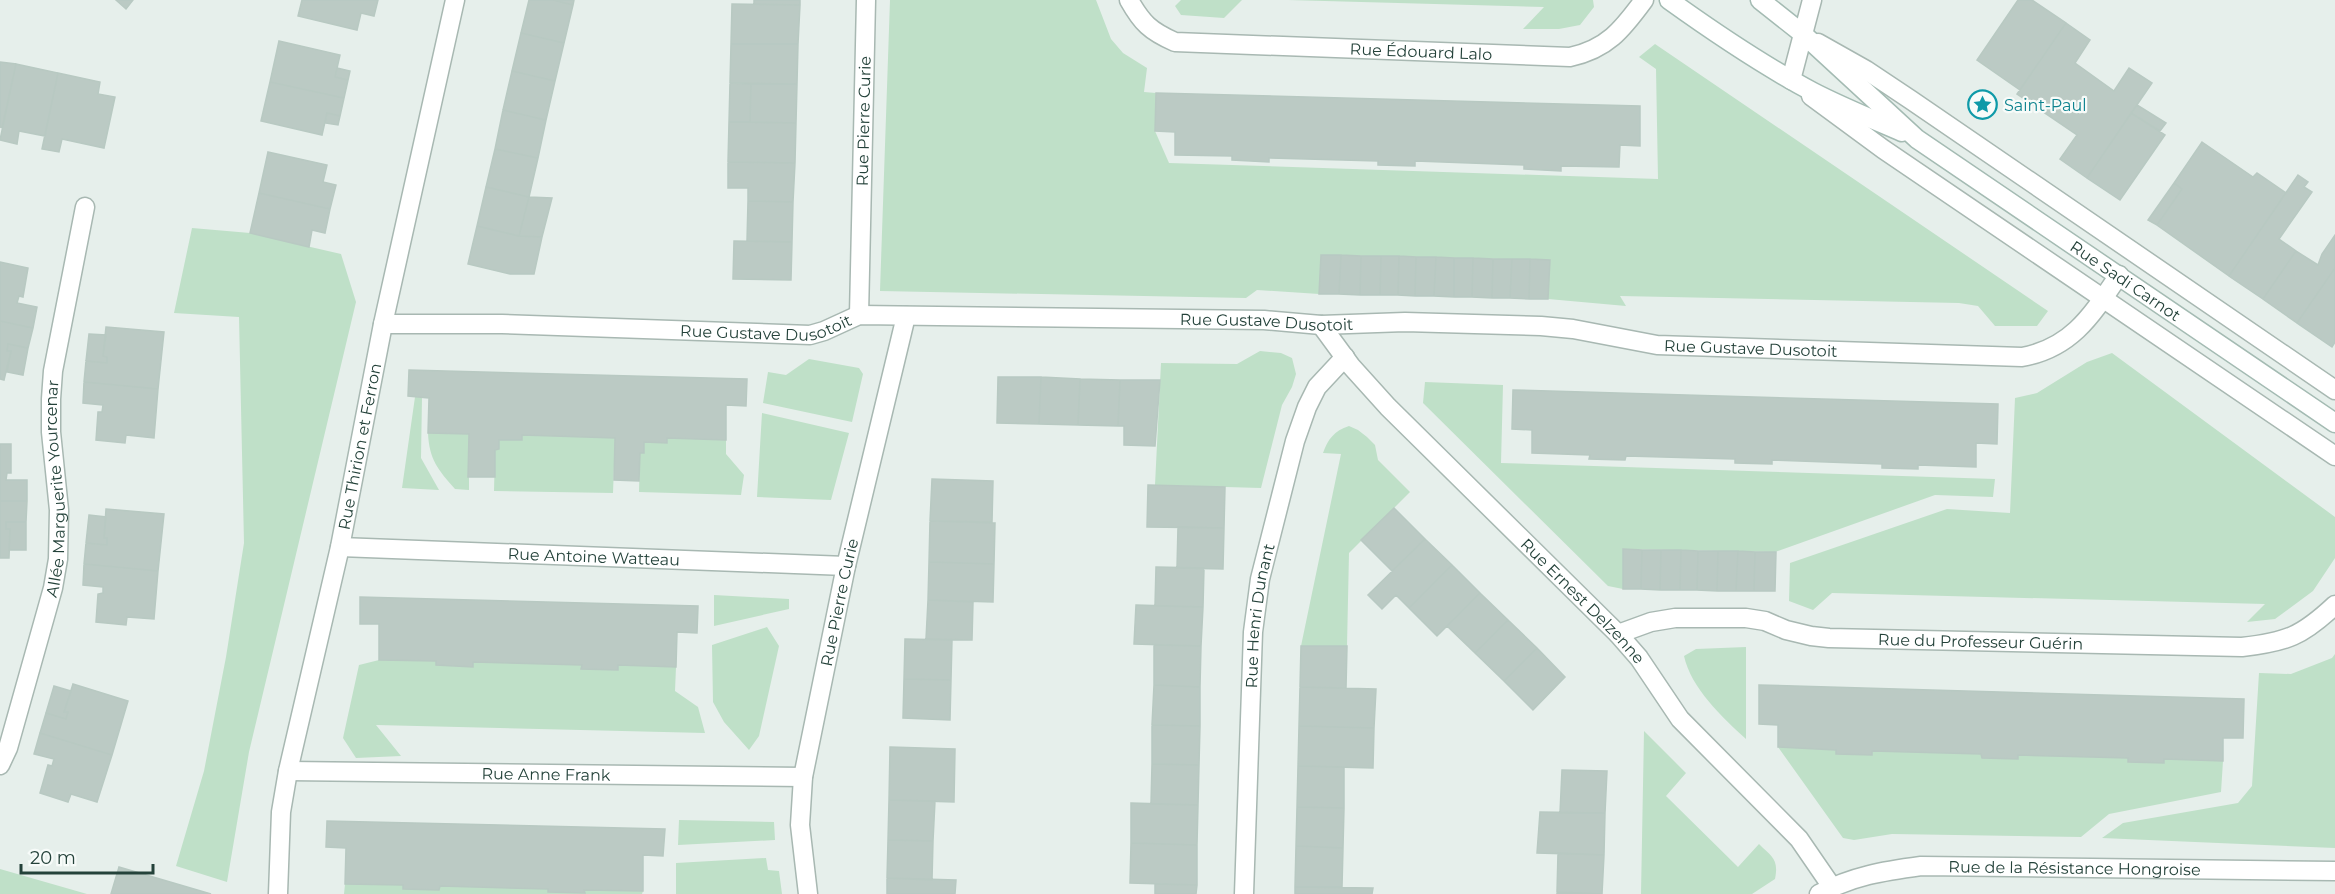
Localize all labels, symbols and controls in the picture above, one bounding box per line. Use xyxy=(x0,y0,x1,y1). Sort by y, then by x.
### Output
street label: Rue Édouard Lalo xyxy=(1349,39,1493,64)
street label: Rue Pierre Curie xyxy=(852,56,874,186)
place icon: Saint-Paul xyxy=(1967,89,1999,121)
place label: Saint-Paul xyxy=(2004,96,2087,115)
street label: Rue Sadi Carnot xyxy=(2067,237,2185,325)
street label: Rue Gustave Dusotoit xyxy=(1180,309,1354,335)
street label: Rue Gustave Dusotoit xyxy=(680,310,855,344)
street label: Rue Gustave Dusotoit xyxy=(1664,336,1838,360)
street label: Rue Thirion et Ferron xyxy=(334,361,385,531)
street label: Allée Marguerite Yourcenar xyxy=(41,379,69,599)
street label: Rue Ernest Delzenne xyxy=(1517,534,1649,667)
street label: Rue Pierre Curie xyxy=(816,536,862,668)
street label: Rue Henri Dunant xyxy=(1242,541,1278,689)
street label: Rue Antoine Watteau xyxy=(507,544,680,569)
street label: Rue du Professeur Guérin xyxy=(1878,630,2083,653)
street label: Rue Anne Frank xyxy=(481,764,611,784)
scale bar xyxy=(21,837,153,875)
text: 20 m xyxy=(30,847,76,869)
street label: Rue de la Résistance Hongroise xyxy=(1948,857,2201,879)

